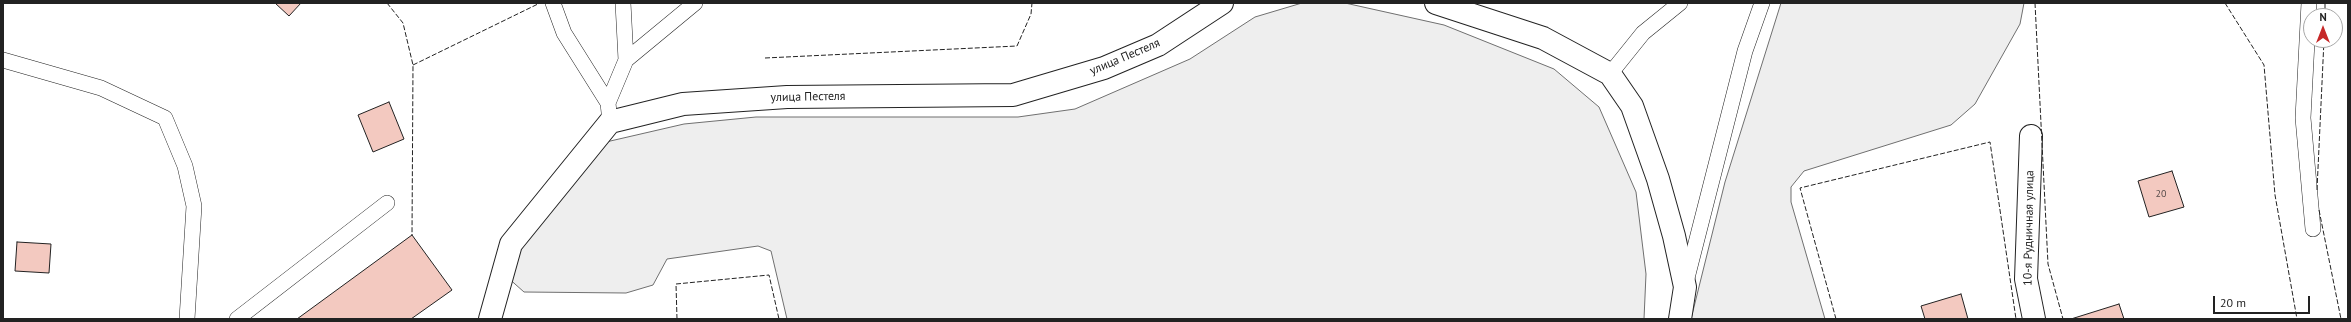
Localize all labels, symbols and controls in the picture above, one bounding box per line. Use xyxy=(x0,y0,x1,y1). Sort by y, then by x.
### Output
north arrow xyxy=(2303,8,2343,48)
text: N xyxy=(2319,10,2327,24)
street label: улица Пестеля xyxy=(1088,36,1162,78)
street label: улица Пестеля xyxy=(770,89,846,105)
street label: 10-я Рудничная улица xyxy=(2021,170,2037,286)
house number: 20 xyxy=(2156,188,2166,200)
scale bar xyxy=(2215,288,2312,314)
text: 20 m xyxy=(2220,295,2246,310)

